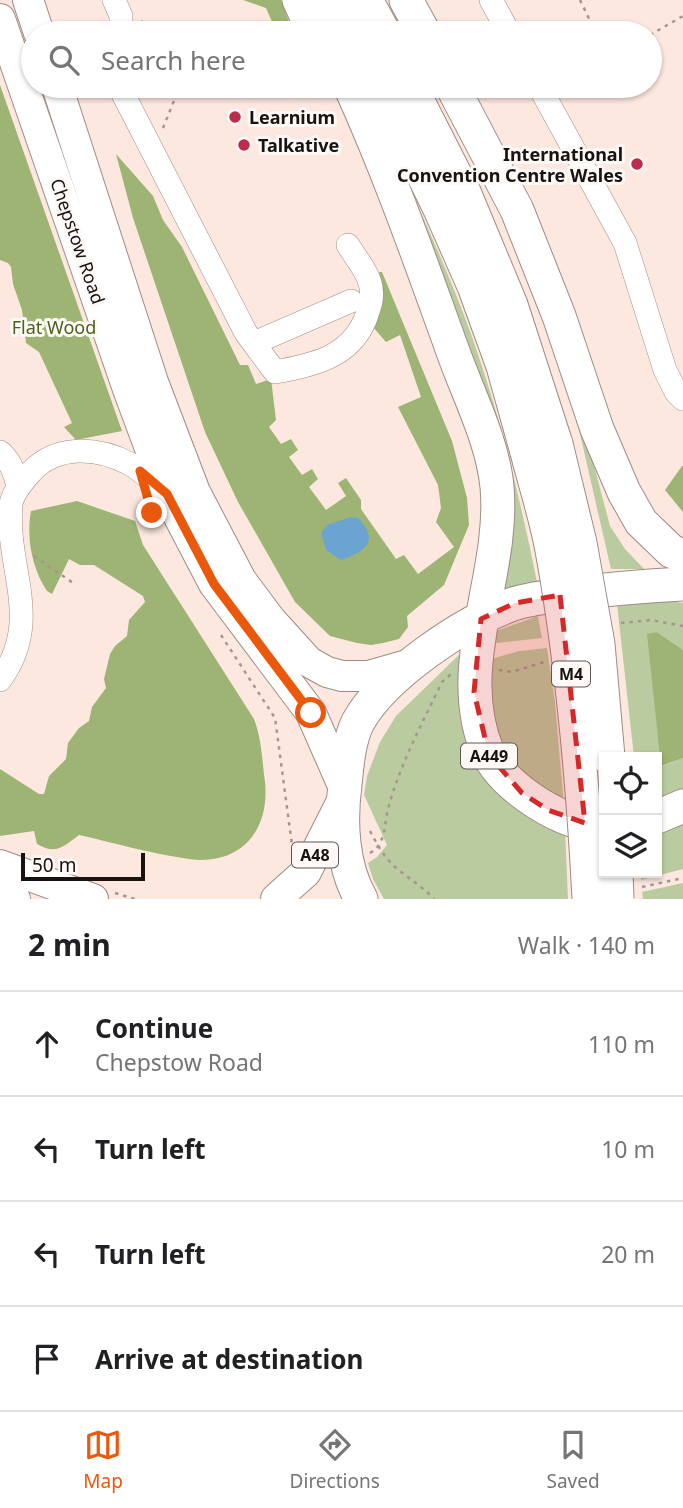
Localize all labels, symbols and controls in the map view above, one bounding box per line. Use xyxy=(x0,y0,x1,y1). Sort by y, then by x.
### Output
search box xyxy=(21,21,662,98)
icon: search xyxy=(45,41,83,79)
text: Search here xyxy=(101,42,246,78)
place label: Learnium xyxy=(249,105,335,129)
marker: Learnium xyxy=(227,109,243,125)
place label: Talkative xyxy=(258,133,339,157)
marker: Talkative xyxy=(236,137,252,153)
place label: International Convention Centre Wales xyxy=(397,142,623,187)
marker: International Convention Centre Wales xyxy=(629,156,645,172)
street label: Chepstow Road xyxy=(45,175,111,307)
park label: Flat Wood xyxy=(12,315,96,339)
route end xyxy=(136,497,167,528)
road number: M4 xyxy=(552,662,590,687)
route start xyxy=(295,697,326,728)
road number: A449 xyxy=(461,744,517,768)
map controls xyxy=(599,752,662,878)
button: locate xyxy=(599,752,662,815)
button: layers xyxy=(599,815,662,878)
road number: A48 xyxy=(292,842,338,868)
scale bar xyxy=(21,850,145,882)
text: 50 m xyxy=(32,852,76,878)
text: 2 min xyxy=(28,924,111,965)
text: Walk · 140 m xyxy=(518,929,655,961)
text: Continue xyxy=(95,1010,213,1046)
icon: ahead xyxy=(28,1025,66,1063)
text: 110 m xyxy=(588,1028,655,1060)
text: Chepstow Road xyxy=(95,1046,263,1078)
icon: left xyxy=(28,1130,66,1168)
text: Turn left xyxy=(95,1131,206,1167)
text: 10 m xyxy=(601,1133,655,1165)
icon: left xyxy=(28,1235,66,1273)
text: Turn left xyxy=(95,1236,206,1272)
text: 20 m xyxy=(601,1238,655,1270)
icon: arrive xyxy=(28,1340,66,1378)
text: Arrive at destination xyxy=(95,1341,364,1377)
tab: Map xyxy=(83,1426,123,1494)
tab: Directions xyxy=(290,1426,380,1494)
tab: Saved xyxy=(546,1426,600,1494)

